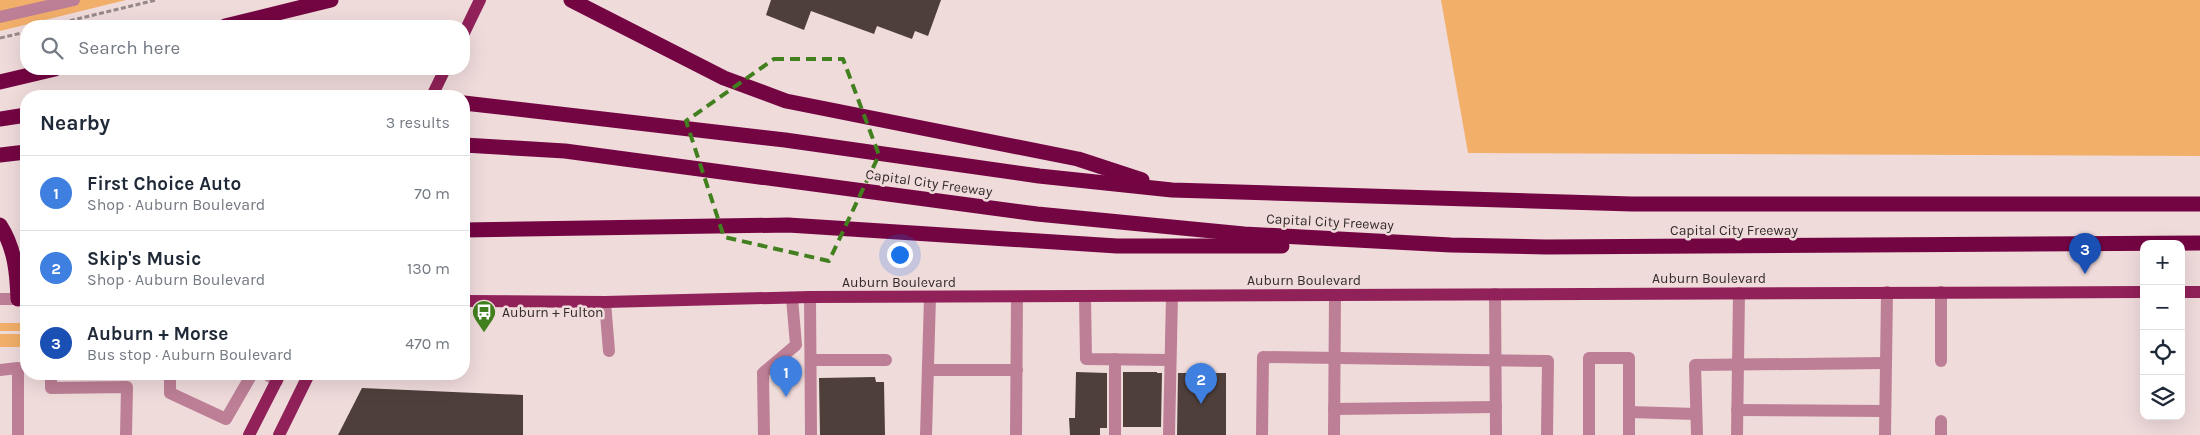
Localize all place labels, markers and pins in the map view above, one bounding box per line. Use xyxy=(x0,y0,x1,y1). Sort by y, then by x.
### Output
pin: 3 xyxy=(2069,233,2101,274)
bus stop icon: Auburn + Fulton xyxy=(471,299,497,333)
place label: Auburn + Fulton xyxy=(502,304,604,321)
pin: 1 xyxy=(770,356,802,397)
pin: 2 xyxy=(1185,363,1217,404)

